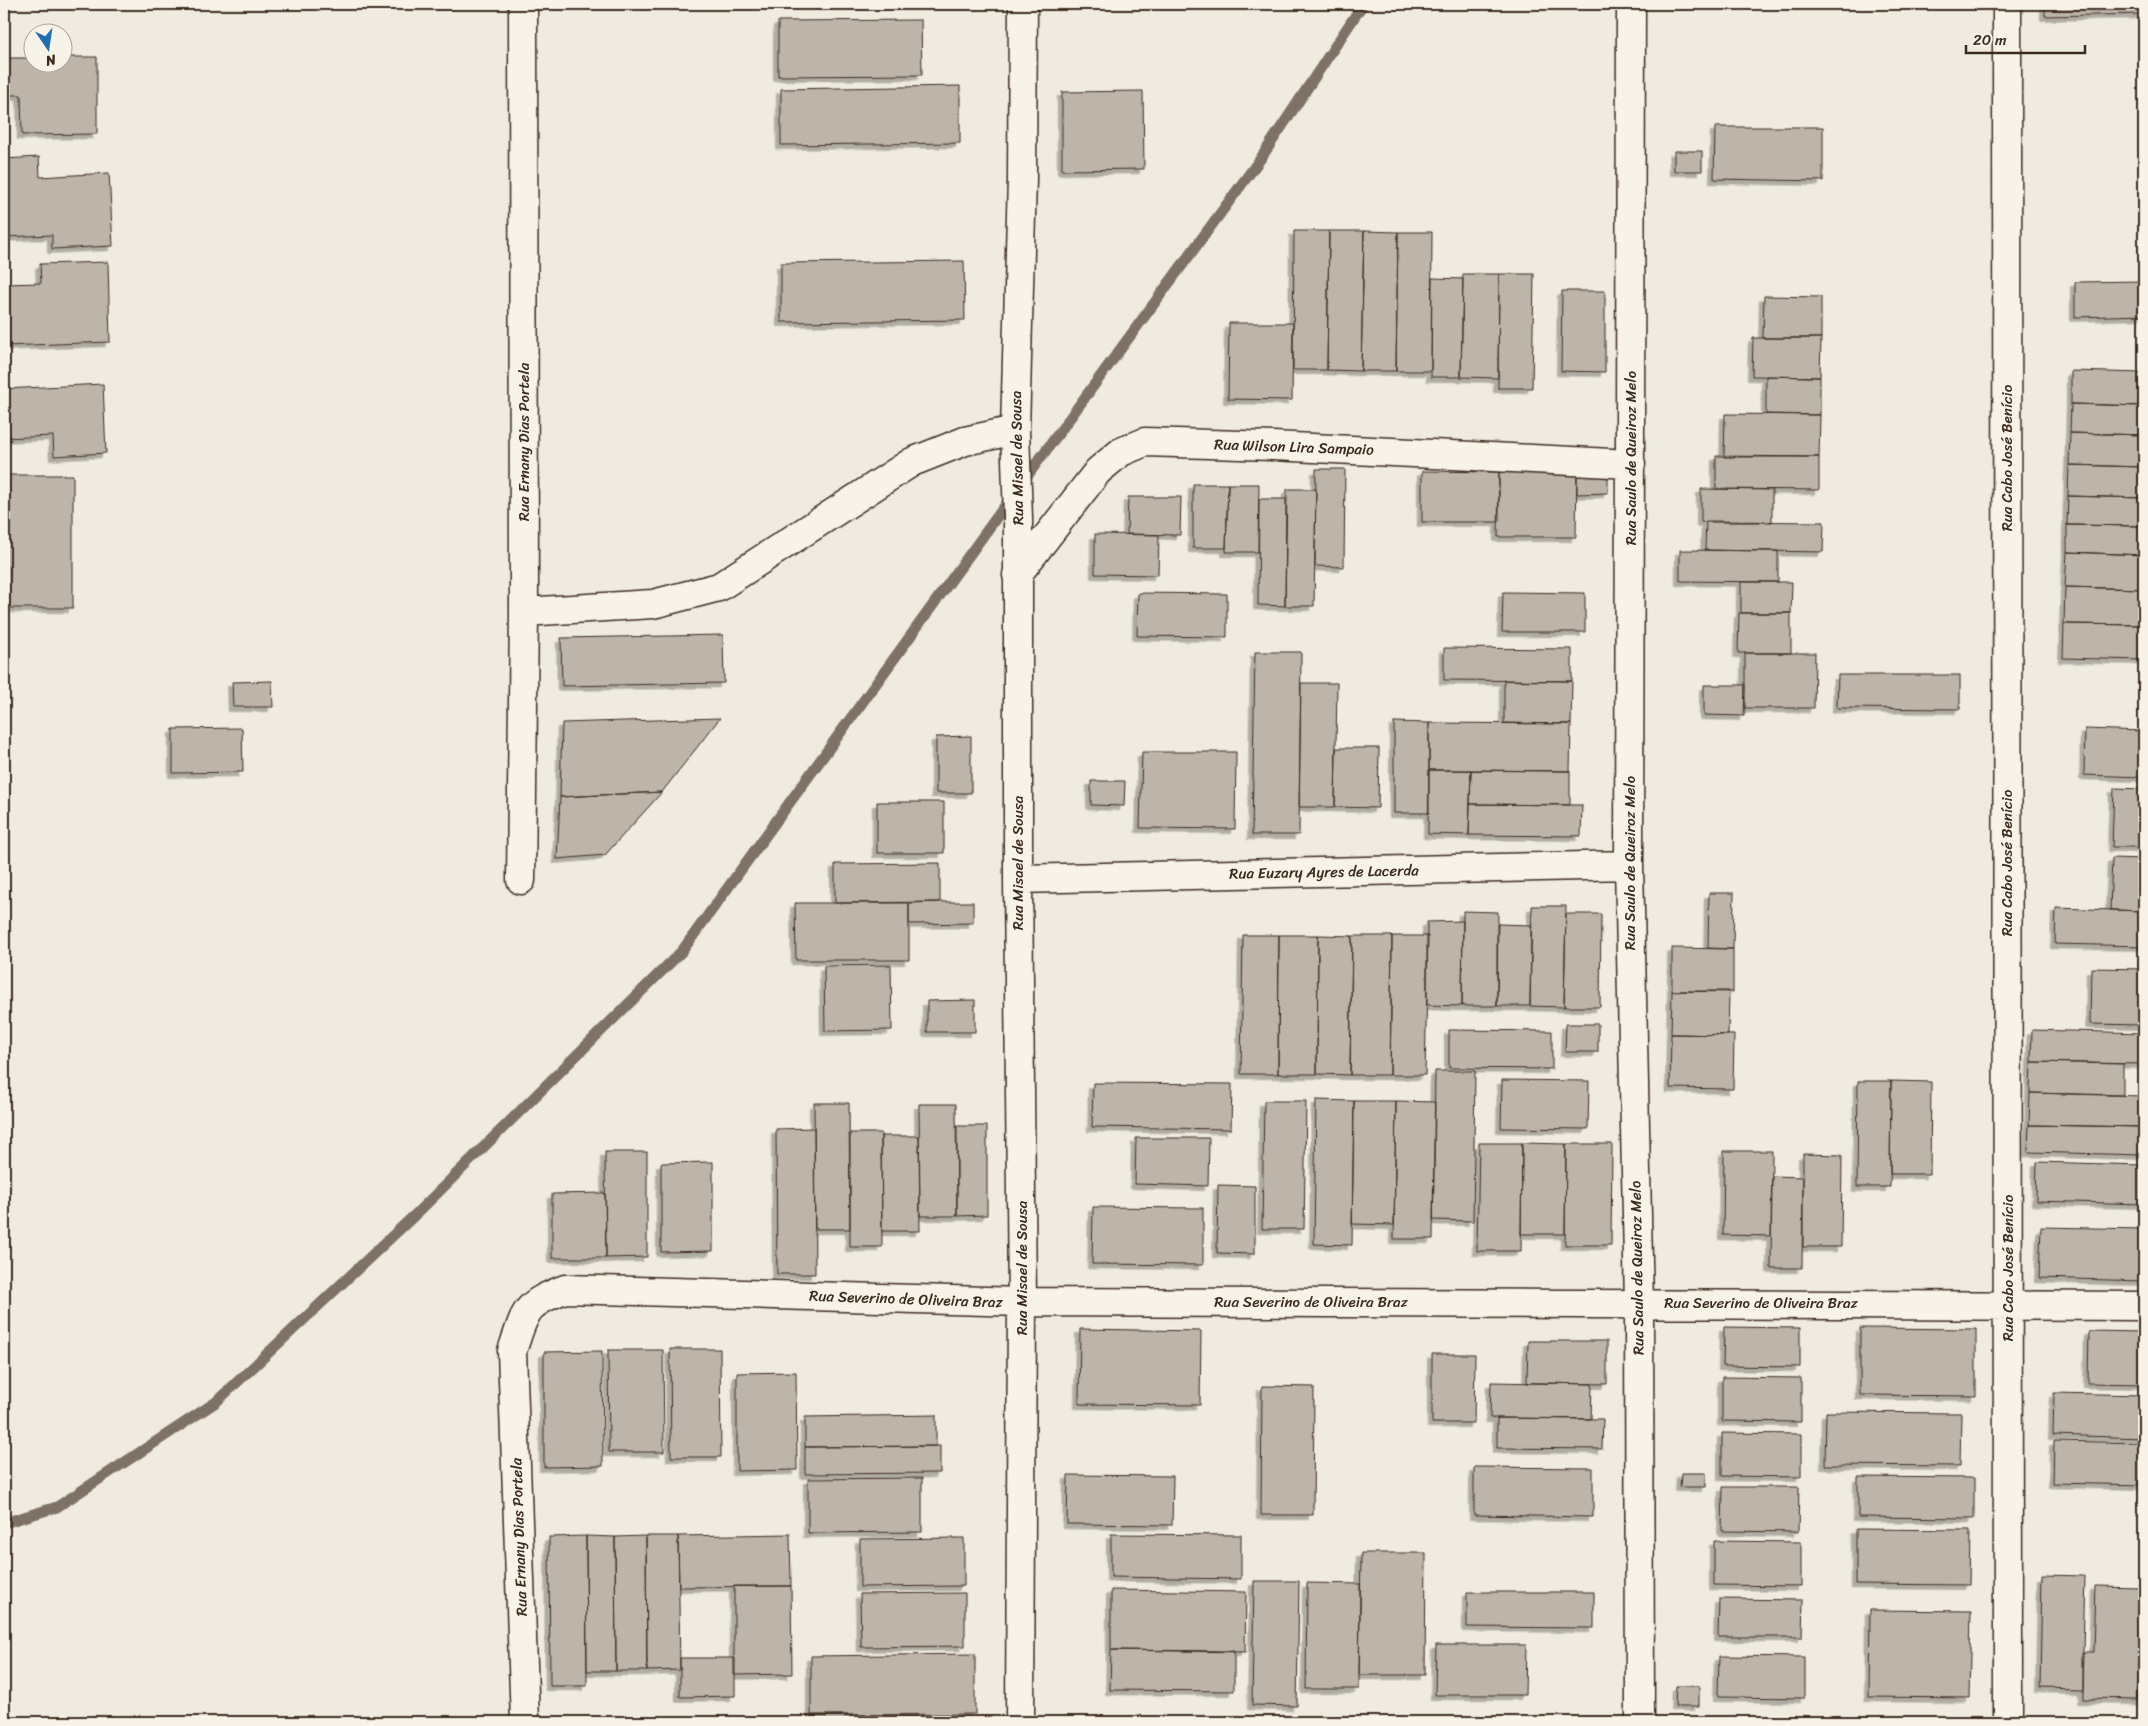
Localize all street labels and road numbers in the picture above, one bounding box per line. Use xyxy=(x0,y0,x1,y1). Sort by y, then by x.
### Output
street label: Rua Ernany Dias Portela xyxy=(511,362,537,521)
street label: Rua Saulo de Queiroz Melo xyxy=(1618,370,1644,545)
street label: Rua Cabo José Benício xyxy=(1994,384,2020,531)
street label: Rua Misael de Sousa xyxy=(1003,390,1031,525)
street label: Rua Wilson Lira Sampaio xyxy=(1214,431,1375,463)
street label: Rua Saulo de Queiroz Melo xyxy=(1617,775,1643,950)
street label: Rua Cabo José Benício xyxy=(1994,789,2020,936)
street label: Rua Misael de Sousa xyxy=(1005,795,1031,930)
street label: Rua Euzary Ayres de Lacerda xyxy=(1229,857,1419,887)
street label: Rua Saulo de Queiroz Melo xyxy=(1622,1180,1652,1355)
street label: Rua Cabo José Benício xyxy=(1995,1194,2021,1341)
street label: Rua Misael de Sousa xyxy=(1009,1200,1035,1335)
street label: Rua Severino de Oliveira Braz xyxy=(809,1283,1004,1315)
street label: Rua Severino de Oliveira Braz xyxy=(1214,1289,1409,1315)
street label: Rua Severino de Oliveira Braz xyxy=(1664,1290,1859,1316)
street label: Rua Ernany Dias Portela xyxy=(503,1457,535,1617)

